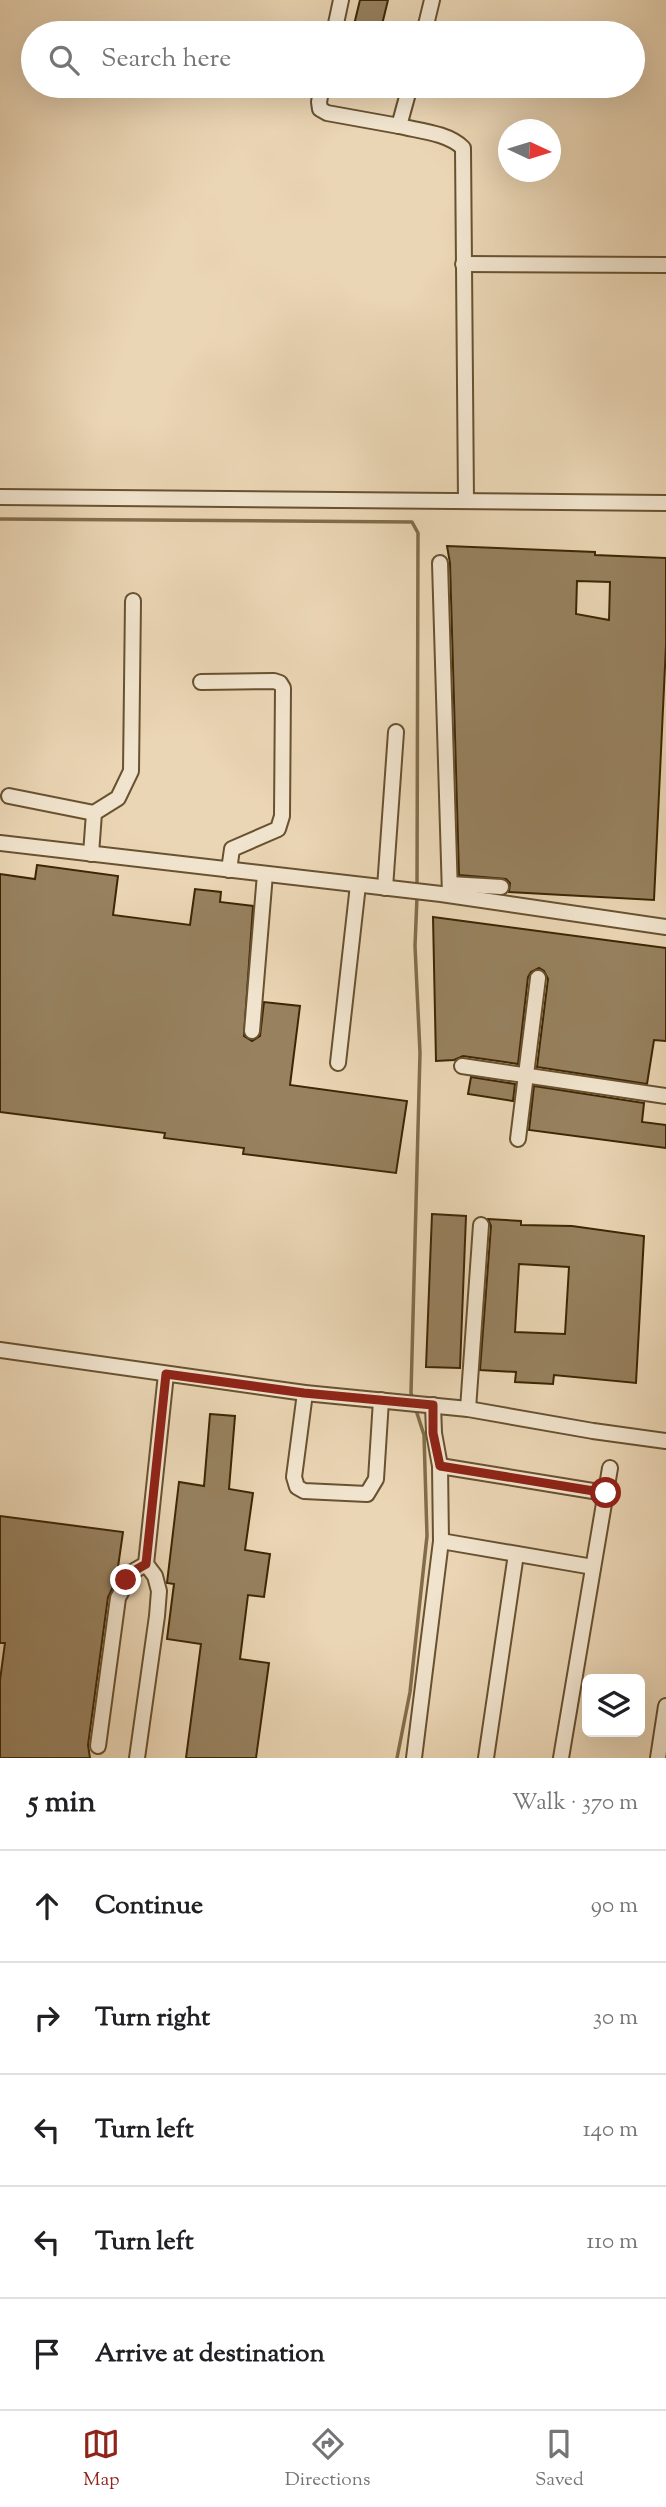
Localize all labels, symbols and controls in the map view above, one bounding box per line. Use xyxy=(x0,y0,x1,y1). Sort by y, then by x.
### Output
search box xyxy=(21,21,645,98)
icon: search xyxy=(45,41,83,79)
text: Search here xyxy=(101,41,231,78)
north arrow xyxy=(498,119,561,182)
route start xyxy=(590,1477,621,1508)
route end xyxy=(110,1564,141,1595)
map controls xyxy=(582,1674,645,1737)
button: layers xyxy=(582,1674,645,1737)
text: 5 min xyxy=(28,1782,96,1825)
text: Walk · 370 m xyxy=(512,1787,638,1820)
icon: ahead xyxy=(28,1887,66,1925)
text: Continue xyxy=(95,1888,203,1925)
text: 90 m xyxy=(591,1890,638,1923)
icon: right xyxy=(28,1999,66,2037)
text: Turn right xyxy=(95,2000,210,2037)
text: 30 m xyxy=(593,2002,638,2035)
icon: left xyxy=(28,2111,66,2149)
text: Turn left xyxy=(95,2112,194,2149)
text: 140 m xyxy=(583,2114,638,2147)
icon: left xyxy=(28,2223,66,2261)
text: Turn left xyxy=(95,2224,194,2261)
text: 110 m xyxy=(587,2226,638,2259)
icon: arrive xyxy=(28,2335,66,2373)
text: Arrive at destination xyxy=(95,2336,325,2373)
tab: Map xyxy=(82,2425,120,2494)
tab: Directions xyxy=(285,2425,370,2494)
tab: Saved xyxy=(535,2425,584,2494)

